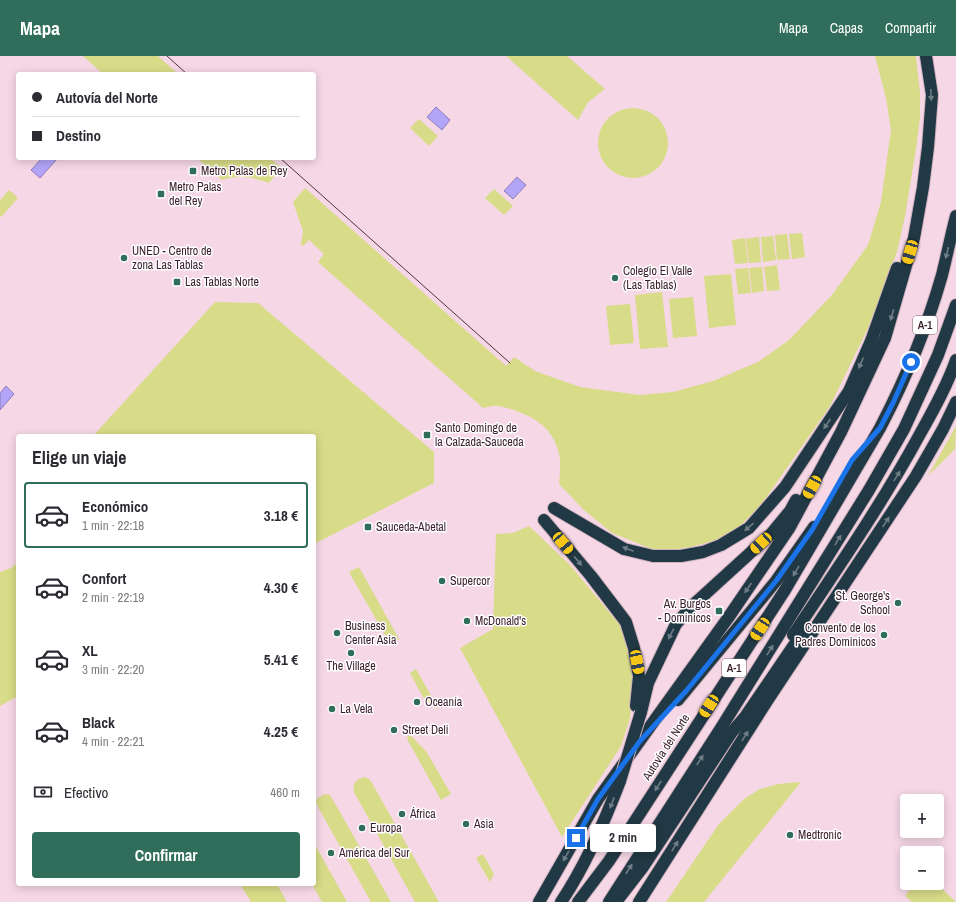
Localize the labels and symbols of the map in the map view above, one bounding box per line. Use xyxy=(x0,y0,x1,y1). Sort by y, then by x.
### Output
one-way arrow xyxy=(928,89,934,102)
place label: Metro Palas de Rey xyxy=(201,163,287,179)
marker: Metro Palas de Rey xyxy=(188,166,198,176)
place label: Metro Palas del Rey xyxy=(169,179,222,209)
marker: Metro Palas del Rey xyxy=(156,189,166,199)
car xyxy=(901,239,919,265)
place label: UNED - Centro de zona Las Tablas xyxy=(132,243,212,273)
one-way arrow xyxy=(943,247,949,260)
marker: UNED - Centro de zona Las Tablas xyxy=(119,253,129,263)
place label: Colegio El Valle (Las Tablas) xyxy=(623,263,692,293)
marker: Colegio El Valle (Las Tablas) xyxy=(610,273,620,283)
place label: Las Tablas Norte xyxy=(185,274,259,290)
marker: Las Tablas Norte xyxy=(172,277,182,287)
one-way arrow xyxy=(889,310,895,322)
road number: A-1 xyxy=(913,316,937,334)
route start xyxy=(902,353,920,371)
one-way arrow xyxy=(858,357,865,369)
one-way arrow xyxy=(824,418,831,429)
place label: Santo Domingo de la Calzada-Sauceda xyxy=(435,420,524,450)
marker: Santo Domingo de la Calzada-Sauceda xyxy=(422,430,432,440)
one-way arrow xyxy=(893,470,900,482)
car xyxy=(801,474,823,500)
one-way arrow xyxy=(882,517,890,527)
place label: Sauceda-Abetal xyxy=(376,519,446,535)
marker: Sauceda-Abetal xyxy=(363,522,373,532)
one-way arrow xyxy=(744,522,754,531)
car xyxy=(551,530,575,556)
car xyxy=(748,530,774,556)
one-way arrow xyxy=(835,534,842,546)
one-way arrow xyxy=(621,546,633,552)
one-way arrow xyxy=(573,556,582,565)
one-way arrow xyxy=(793,565,800,577)
place label: Supercor xyxy=(450,573,491,589)
marker: Supercor xyxy=(437,576,447,586)
one-way arrow xyxy=(744,583,752,593)
place label: St. George's School xyxy=(836,588,890,618)
place label: Av. Burgos - Dominicos xyxy=(658,596,711,626)
marker: St. George's School xyxy=(893,598,903,608)
marker: Av. Burgos - Dominicos xyxy=(714,606,724,616)
place label: McDonald's xyxy=(475,613,526,629)
marker: McDonald's xyxy=(462,616,472,626)
car xyxy=(748,616,772,642)
place label: Business Center Asia xyxy=(345,618,397,648)
place label: Convento de los Padres Dominicos xyxy=(795,620,876,650)
marker: Business Center Asia xyxy=(332,628,342,638)
one-way arrow xyxy=(668,628,674,639)
marker: Convento de los Padres Dominicos xyxy=(879,630,889,640)
one-way arrow xyxy=(766,644,773,656)
marker: The Village xyxy=(346,648,356,658)
car xyxy=(629,649,645,675)
place label: The Village xyxy=(326,658,376,674)
road number: A-1 xyxy=(722,659,746,677)
car xyxy=(697,693,721,719)
place label: Oceanía xyxy=(425,694,463,710)
marker: Oceanía xyxy=(412,697,422,707)
place label: La Vela xyxy=(340,701,373,717)
marker: La Vela xyxy=(327,704,337,714)
street label: Autovía del Norte xyxy=(638,711,693,784)
place label: Street Deli xyxy=(402,722,449,738)
marker: Street Deli xyxy=(389,725,399,735)
one-way arrow xyxy=(741,731,749,741)
one-way arrow xyxy=(696,755,704,765)
one-way arrow xyxy=(654,780,661,792)
one-way arrow xyxy=(608,797,614,809)
place label: África xyxy=(409,806,436,822)
marker: África xyxy=(397,809,407,819)
place label: Asia xyxy=(473,816,494,832)
marker: Asia xyxy=(461,819,471,829)
place label: Europa xyxy=(370,820,402,836)
marker: Europa xyxy=(357,823,367,833)
callout: 2 min xyxy=(590,824,656,852)
place label: Medtronic xyxy=(798,827,842,843)
route end xyxy=(567,829,585,847)
marker: Medtronic xyxy=(785,830,795,840)
one-way arrow xyxy=(671,840,679,851)
place label: América del Sur xyxy=(338,845,410,861)
marker: América del Sur xyxy=(326,848,336,858)
one-way arrow xyxy=(562,850,569,861)
one-way arrow xyxy=(626,863,633,875)

